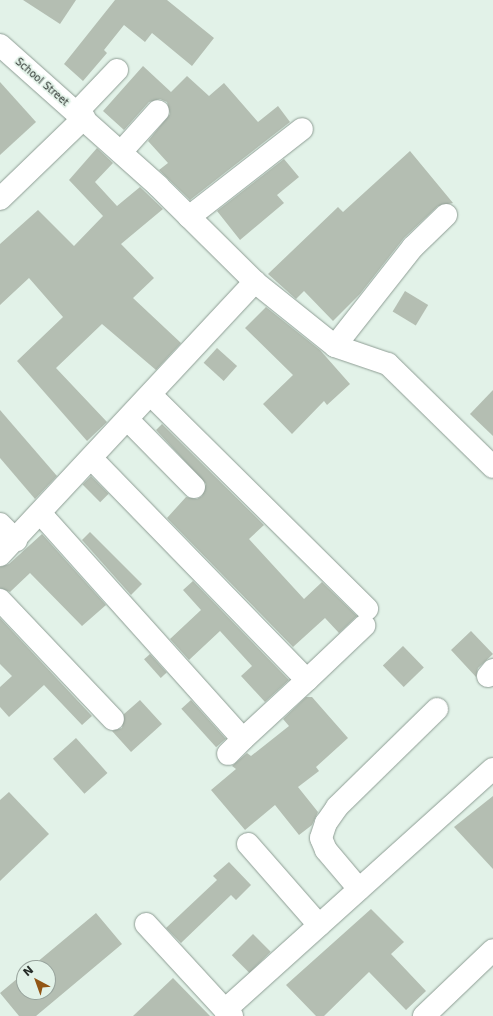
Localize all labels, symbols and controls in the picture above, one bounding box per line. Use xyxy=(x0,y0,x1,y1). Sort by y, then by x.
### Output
street label: School Street xyxy=(13,56,71,108)
north arrow xyxy=(16,960,56,1000)
text: N xyxy=(21,963,36,979)

